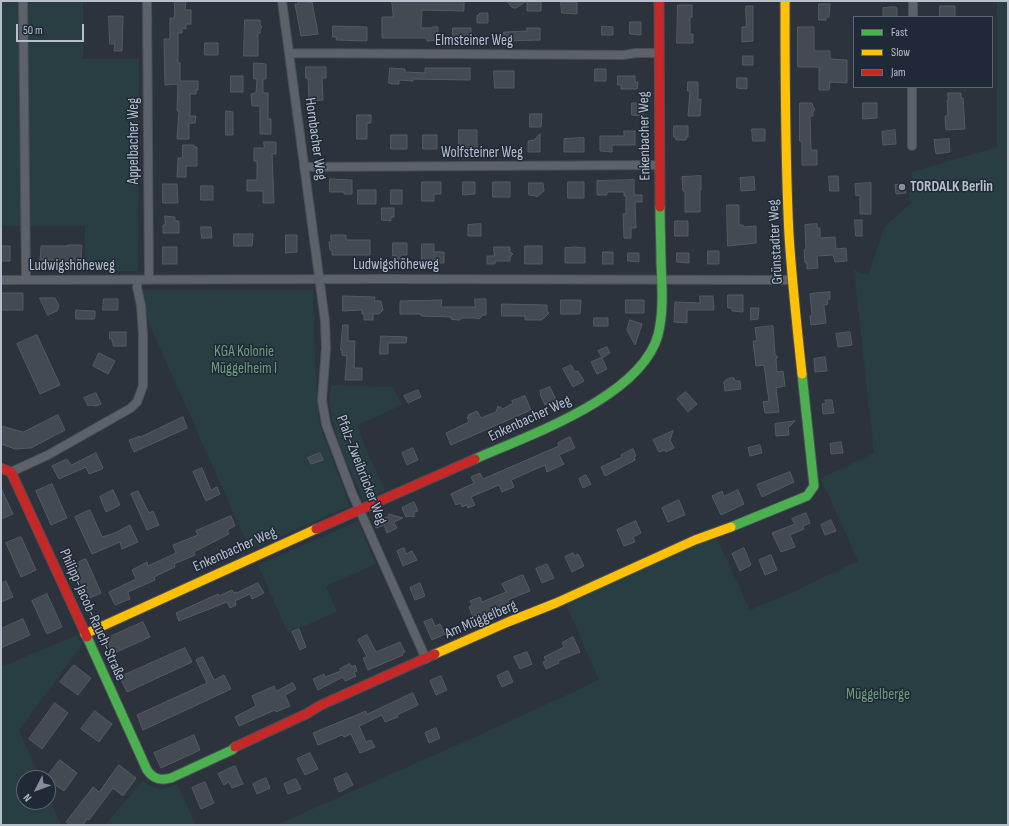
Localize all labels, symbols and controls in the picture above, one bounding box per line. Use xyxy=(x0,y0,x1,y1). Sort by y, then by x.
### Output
scale bar xyxy=(18,16,86,42)
legend xyxy=(853,16,993,88)
text: 50 m xyxy=(23,23,43,38)
text: Fast xyxy=(891,25,908,40)
street label: Elmsteiner Weg xyxy=(435,32,513,50)
text: Slow xyxy=(891,45,910,60)
text: Jam xyxy=(891,65,906,80)
street label: Enkenbacher Weg xyxy=(635,91,655,181)
street label: Hornbacher Weg xyxy=(300,97,330,181)
street label: Appelbacher Weg xyxy=(125,98,143,184)
street label: Wolfsteiner Weg xyxy=(441,144,523,162)
place label: TORDALK Berlin xyxy=(910,178,993,196)
marker: TORDALK Berlin xyxy=(897,182,907,192)
street label: Grünstadter Weg xyxy=(765,199,787,285)
street label: Ludwigshöheweg xyxy=(353,256,439,274)
street label: Ludwigshöheweg xyxy=(29,257,115,275)
park label: KGA Kolonie Müggelheim I xyxy=(211,343,277,378)
street label: Enkenbacher Weg xyxy=(486,392,574,446)
street label: Pfalz-Zweibrücker Weg xyxy=(332,413,390,527)
street label: Enkenbacher Weg xyxy=(191,524,279,576)
street label: Philipp-Jacob-Rauch-Straße xyxy=(55,546,129,684)
street label: Am Müggelberg xyxy=(442,597,520,643)
park label: Müggelberge xyxy=(846,686,910,704)
north arrow xyxy=(16,770,56,810)
text: N xyxy=(21,791,34,804)

